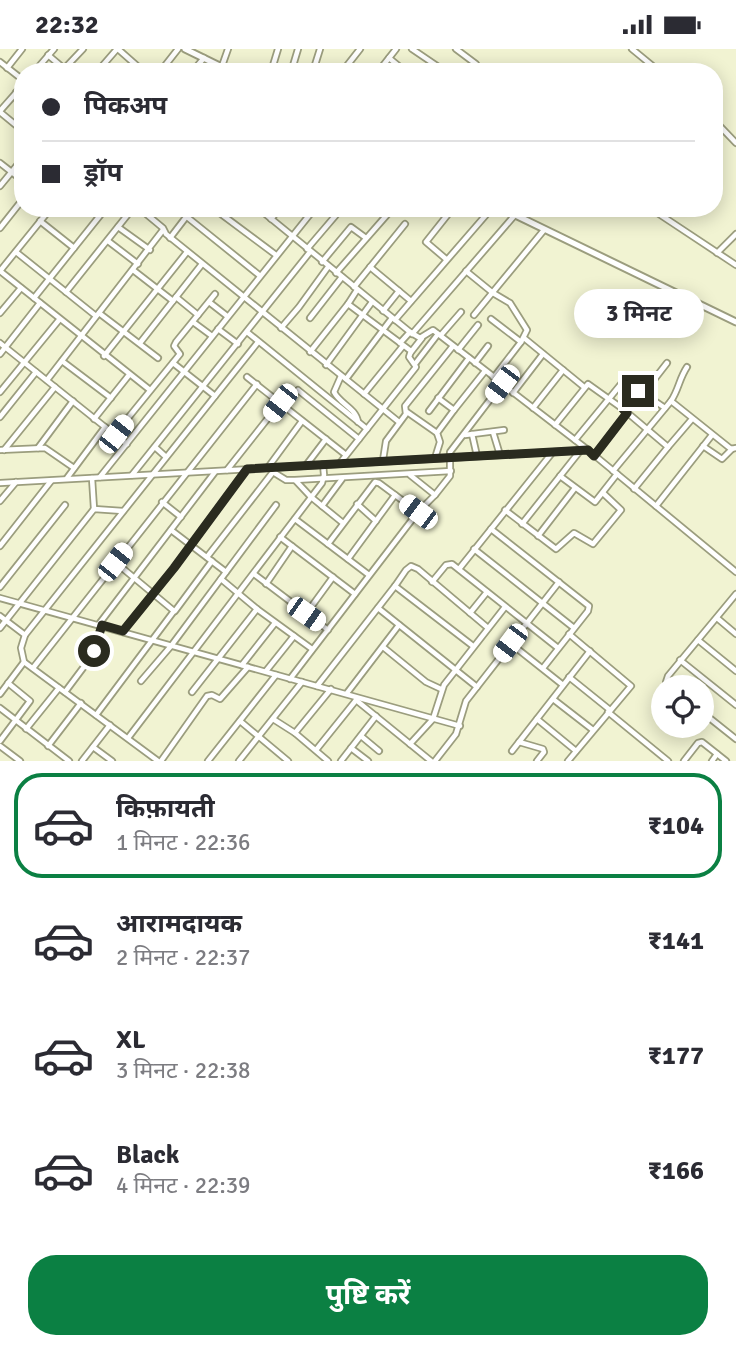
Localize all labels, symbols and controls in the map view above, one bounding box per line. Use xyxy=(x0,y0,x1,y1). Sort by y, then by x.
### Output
text: 22:32 xyxy=(35,9,99,41)
text: पिकअप xyxy=(84,90,167,122)
text: ड्रॉप xyxy=(84,157,122,189)
callout: 3 मिनट xyxy=(573,289,703,339)
text: 3 मिनट xyxy=(606,299,672,328)
car xyxy=(481,361,524,407)
route end xyxy=(622,375,654,407)
car xyxy=(259,380,302,426)
car xyxy=(95,411,138,457)
car xyxy=(395,491,442,533)
car xyxy=(94,539,137,585)
car xyxy=(283,593,330,635)
car xyxy=(489,620,532,666)
route start xyxy=(78,635,110,667)
map controls xyxy=(651,675,714,738)
button: locate xyxy=(651,675,714,738)
text: किफ़ायती xyxy=(116,793,215,825)
icon: car xyxy=(32,794,95,857)
text: ₹104 xyxy=(648,810,704,842)
text: 1 मिनट · 22:36 xyxy=(116,828,251,857)
text: आरामदायक xyxy=(116,908,242,940)
icon: car xyxy=(32,909,95,972)
text: ₹141 xyxy=(648,925,704,957)
text: 2 मिनट · 22:37 xyxy=(116,943,251,972)
icon: car xyxy=(32,1024,95,1087)
text: XL xyxy=(116,1024,146,1056)
text: ₹177 xyxy=(648,1040,704,1072)
text: 3 मिनट · 22:38 xyxy=(116,1056,251,1085)
icon: car xyxy=(32,1139,95,1202)
text: Black xyxy=(116,1139,179,1171)
text: ₹166 xyxy=(648,1155,704,1187)
text: 4 मिनट · 22:39 xyxy=(116,1171,251,1200)
button: पुष्टि करें xyxy=(28,1255,708,1335)

